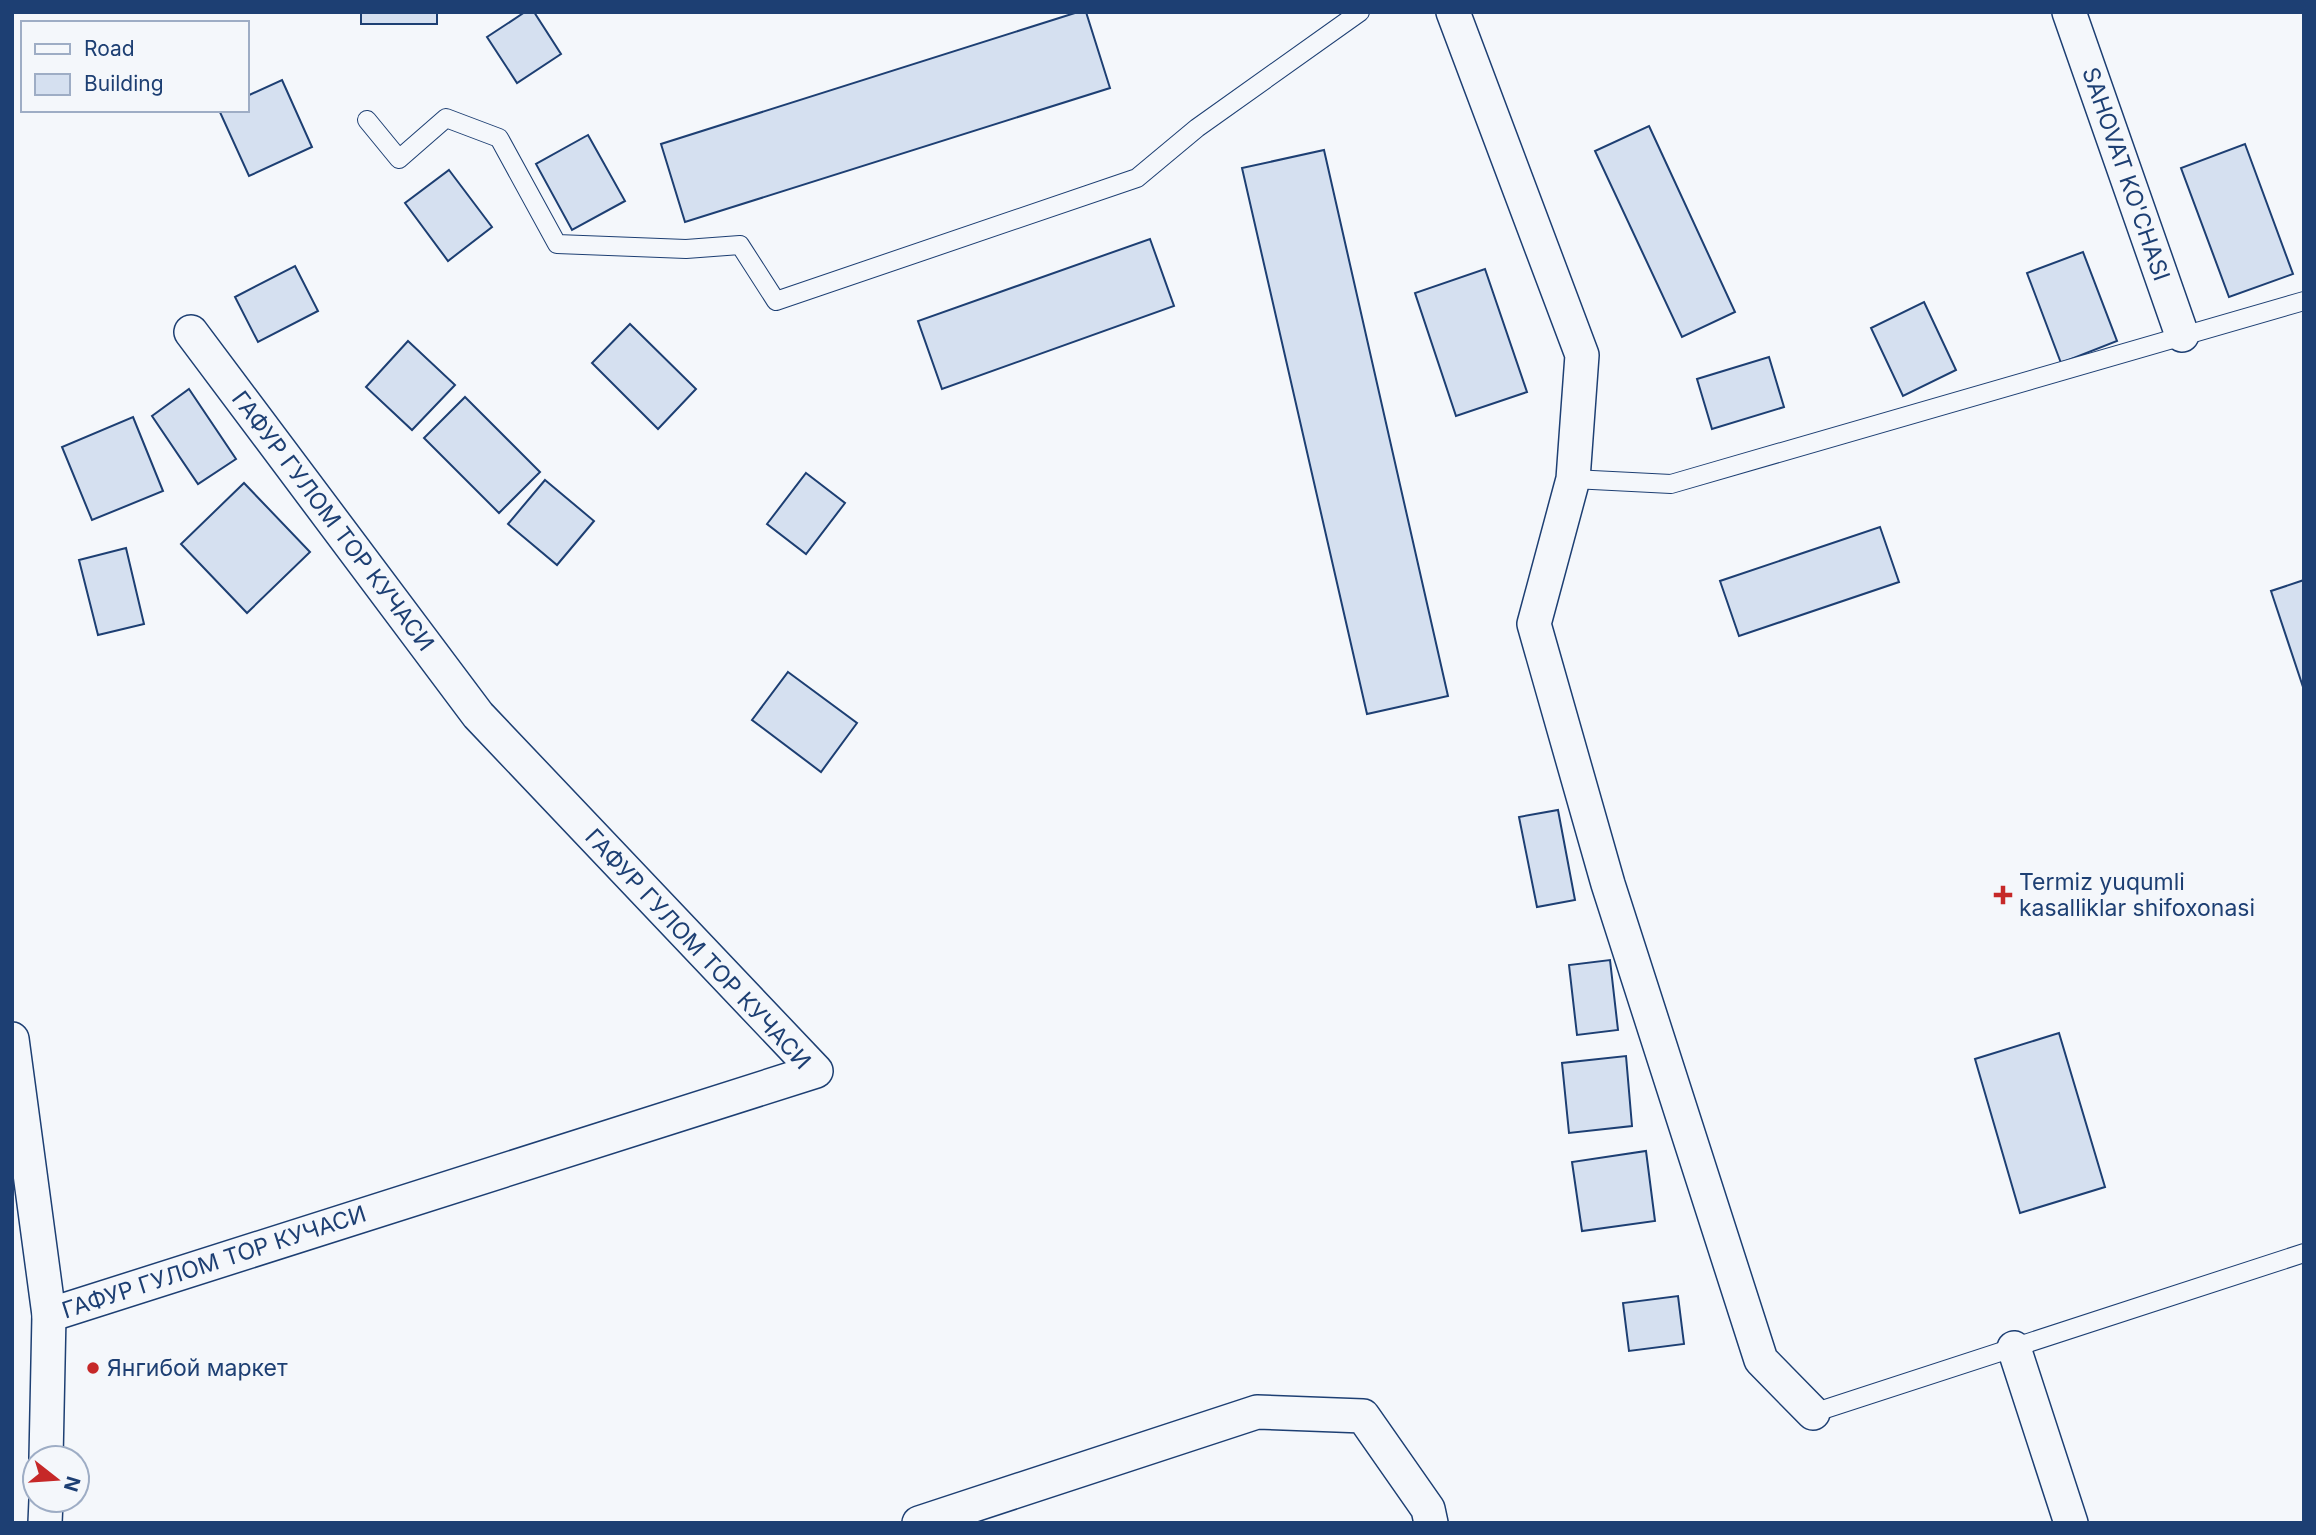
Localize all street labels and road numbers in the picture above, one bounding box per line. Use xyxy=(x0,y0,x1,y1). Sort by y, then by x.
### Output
street label: SAHOVAT KO'CHASI xyxy=(2076,64,2176,284)
street label: ГАФУР ГУЛОМ ТОР КУЧАСИ xyxy=(226,385,440,657)
street label: ГАФУР ГУЛОМ ТОР КУЧАСИ xyxy=(579,823,817,1075)
street label: ГАФУР ГУЛОМ ТОР КУЧАСИ xyxy=(58,1200,370,1324)

